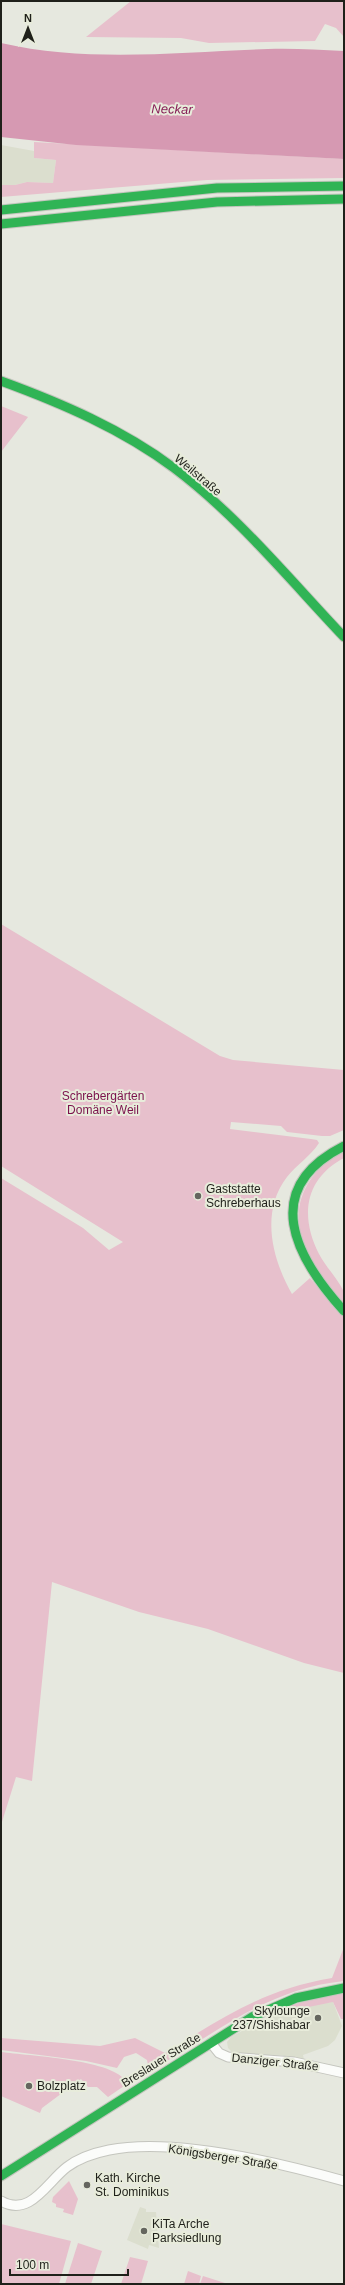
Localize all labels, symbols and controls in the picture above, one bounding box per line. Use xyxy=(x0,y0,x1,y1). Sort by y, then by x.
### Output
north arrow xyxy=(8,8,48,48)
text: N xyxy=(24,12,32,24)
water label: Neckar xyxy=(151,101,193,117)
street label: Weilstraße xyxy=(172,451,225,499)
park label: Schrebergärten Domäne Weil xyxy=(62,1089,144,1117)
place label: Gaststatte Schreberhaus xyxy=(206,1182,281,1210)
marker: Gaststatte Schreberhaus xyxy=(193,1191,203,1201)
place label: Skylounge 237/Shishabar xyxy=(233,2004,310,2032)
marker: Skylounge 237/Shishabar xyxy=(313,2013,323,2023)
street label: Breslauer Straße xyxy=(119,2030,203,2090)
street label: Danziger Straße xyxy=(231,2050,319,2074)
place label: Bolzplatz xyxy=(37,2079,86,2093)
marker: Bolzplatz xyxy=(24,2081,34,2091)
street label: Königsberger Straße xyxy=(167,2141,279,2173)
place label: Kath. Kirche St. Dominikus xyxy=(95,2171,169,2199)
marker: Kath. Kirche St. Dominikus xyxy=(82,2180,92,2190)
place label: KiTa Arche Parksiedlung xyxy=(152,2217,221,2245)
marker: KiTa Arche Parksiedlung xyxy=(139,2226,149,2236)
scale bar xyxy=(10,2251,128,2277)
text: 100 m xyxy=(16,2258,49,2272)

